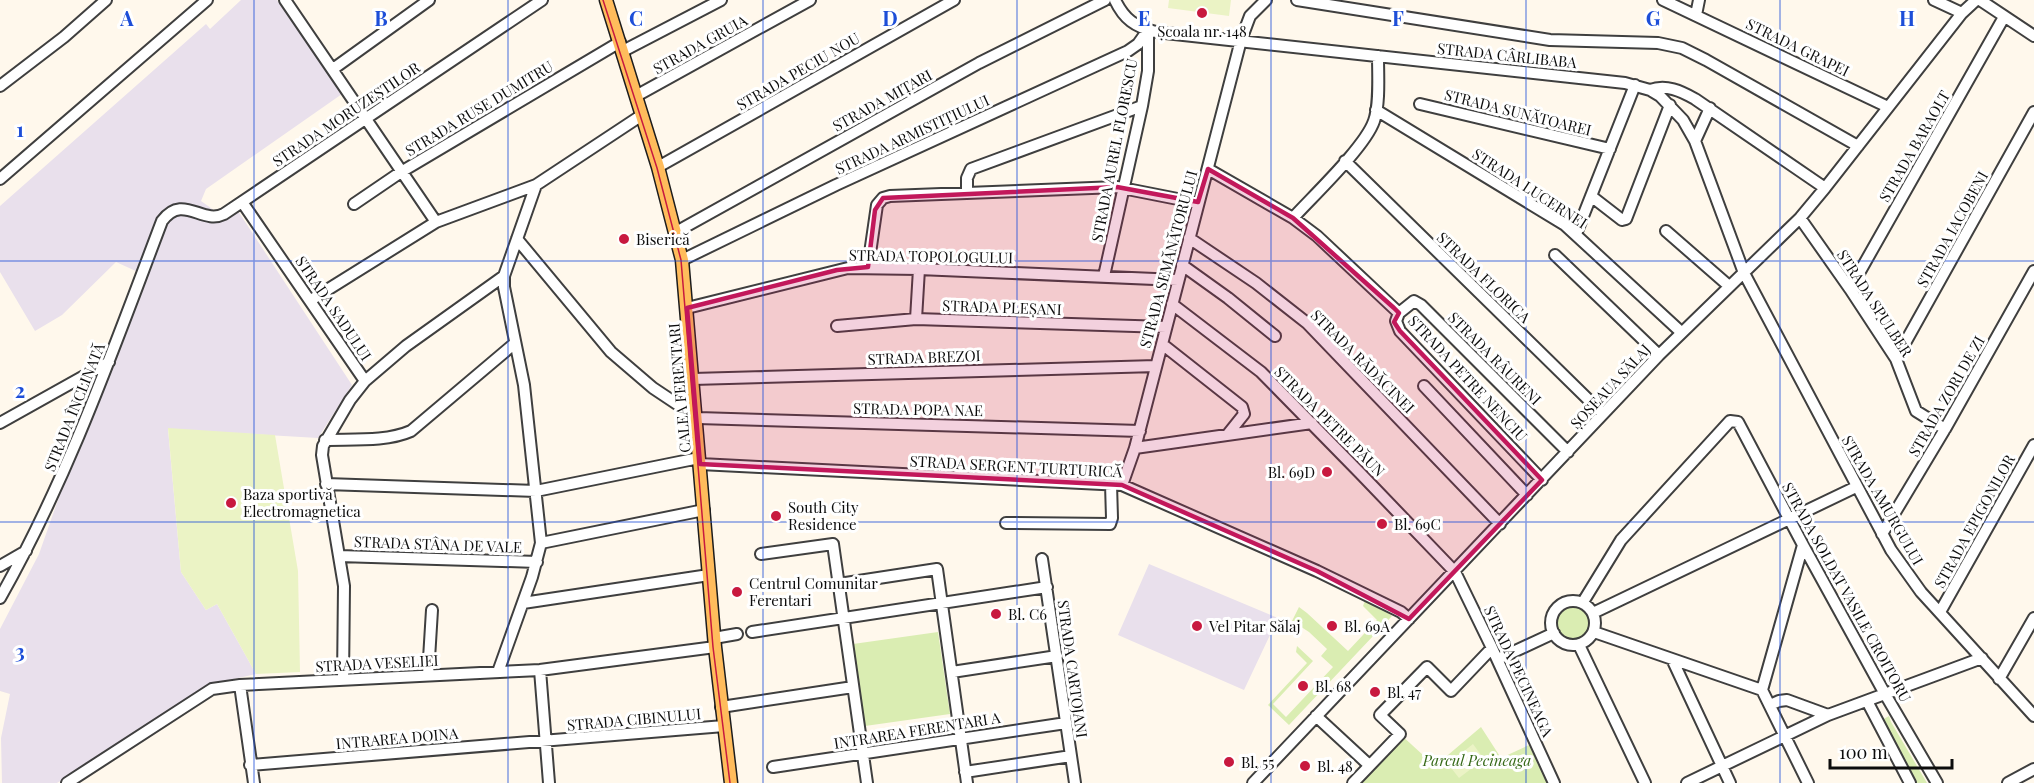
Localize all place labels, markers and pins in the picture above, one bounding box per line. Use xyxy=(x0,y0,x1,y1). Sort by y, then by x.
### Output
marker: Școala nr. 148 xyxy=(1195,6,1209,20)
place label: Școala nr. 148 xyxy=(1157,21,1247,41)
place label: Biserică xyxy=(636,229,690,249)
marker: Biserică xyxy=(617,232,631,246)
place label: Bl. 69D xyxy=(1268,462,1315,482)
marker: Bl. 69D xyxy=(1320,465,1334,479)
place label: Baza sportivă Electromagnetica xyxy=(243,484,361,521)
marker: Baza sportivă Electromagnetica xyxy=(224,496,238,510)
place label: South City Residence xyxy=(788,497,859,534)
marker: South City Residence xyxy=(769,509,783,523)
place label: Bl. 69C xyxy=(1394,514,1441,534)
marker: Bl. 69C xyxy=(1375,517,1389,531)
place label: Centrul Comunitar Ferentari xyxy=(749,573,878,610)
marker: Centrul Comunitar Ferentari xyxy=(730,585,744,599)
place label: Bl. C6 xyxy=(1008,604,1047,624)
marker: Bl. C6 xyxy=(989,607,1003,621)
place label: Vel Pitar Sălaj xyxy=(1208,616,1301,636)
place label: Bl. 69A xyxy=(1344,616,1390,636)
marker: Vel Pitar Sălaj xyxy=(1190,619,1204,633)
marker: Bl. 69A xyxy=(1325,619,1339,633)
place label: Bl. 68 xyxy=(1315,676,1352,696)
marker: Bl. 68 xyxy=(1296,679,1310,693)
place label: Bl. 47 xyxy=(1387,682,1421,702)
marker: Bl. 47 xyxy=(1368,685,1382,699)
place label: Bl. 55 xyxy=(1241,752,1274,772)
marker: Bl. 55 xyxy=(1222,755,1236,769)
place label: Bl. 48 xyxy=(1317,756,1353,776)
marker: Bl. 48 xyxy=(1298,759,1312,773)

